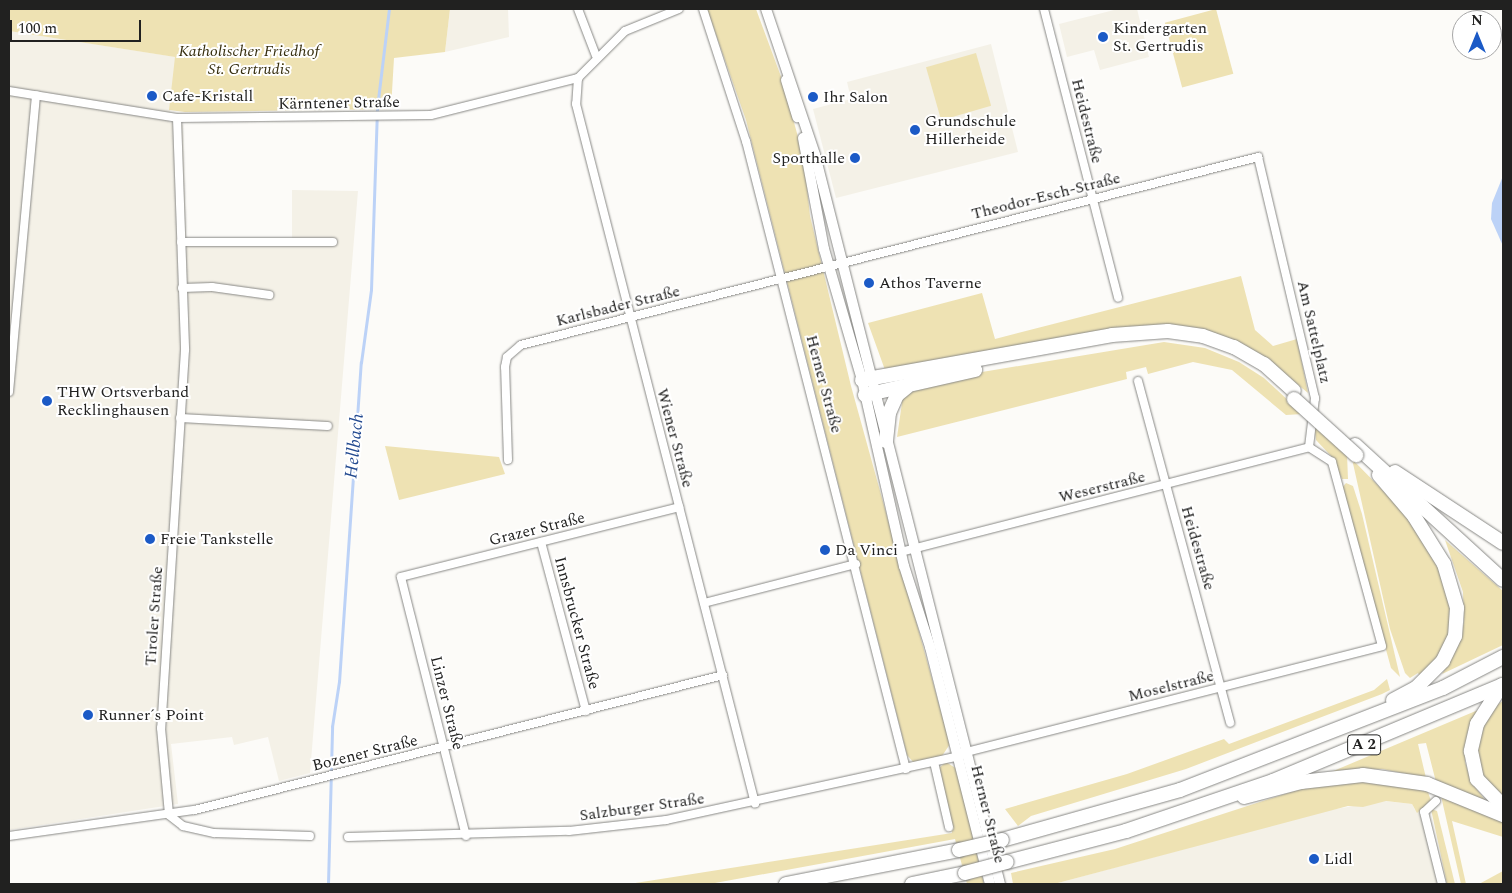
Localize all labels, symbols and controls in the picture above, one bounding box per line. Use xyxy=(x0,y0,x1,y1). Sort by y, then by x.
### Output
scale bar xyxy=(12,10,144,42)
north arrow xyxy=(1452,10,1502,60)
text: N xyxy=(1471,10,1483,31)
text: 100 m xyxy=(18,17,57,40)
place label: Kindergarten St. Gertrudis xyxy=(1113,18,1207,56)
marker: Kindergarten St. Gertrudis xyxy=(1097,31,1109,43)
park label: Katholischer Friedhof St. Gertrudis xyxy=(178,41,320,79)
street label: Heidestraße xyxy=(1067,77,1107,165)
place label: Cafe-Kristall xyxy=(162,86,253,106)
place label: Ihr Salon xyxy=(823,87,888,107)
marker: Cafe-Kristall xyxy=(146,90,158,102)
marker: Ihr Salon xyxy=(807,91,819,103)
street label: Kärntener Straße xyxy=(278,92,400,114)
place label: Grundschule Hillerheide xyxy=(925,111,1016,149)
marker: Grundschule Hillerheide xyxy=(909,124,921,136)
place label: Sporthalle xyxy=(773,148,845,168)
marker: Sporthalle xyxy=(849,152,861,164)
street label: Theodor-Esch-Straße xyxy=(970,168,1122,224)
place label: Athos Taverne xyxy=(879,273,982,293)
marker: Athos Taverne xyxy=(863,277,875,289)
street label: Am Sattelplatz xyxy=(1293,279,1335,385)
street label: Karlsbader Straße xyxy=(554,281,682,331)
street label: Herner Straße xyxy=(802,333,846,435)
place label: THW Ortsverband Recklinghausen xyxy=(57,382,189,420)
street label: Wiener Straße xyxy=(653,386,697,490)
marker: THW Ortsverband Recklinghausen xyxy=(41,395,53,407)
water label: Hellbach xyxy=(341,412,369,480)
street label: Weserstraße xyxy=(1057,467,1147,507)
street label: Heidestraße xyxy=(1177,504,1219,592)
street label: Grazer Straße xyxy=(487,508,587,550)
place label: Freie Tankstelle xyxy=(160,529,273,549)
marker: Freie Tankstelle xyxy=(144,533,156,545)
place label: Da Vinci xyxy=(835,540,898,560)
marker: Da Vinci xyxy=(819,544,831,556)
street label: Innsbrucker Straße xyxy=(550,555,604,691)
street label: Tiroler Straße xyxy=(141,566,167,666)
street label: Linzer Straße xyxy=(426,654,468,752)
street label: Moselstraße xyxy=(1126,666,1216,706)
place label: Runner´s Point xyxy=(98,705,204,725)
marker: Runner´s Point xyxy=(82,709,94,721)
street label: Bozener Straße xyxy=(310,731,420,775)
road number: A 2 xyxy=(1346,732,1382,758)
street label: Herner Straße xyxy=(967,763,1009,865)
street label: Salzburger Straße xyxy=(578,789,706,825)
place label: Lidl xyxy=(1324,849,1353,869)
marker: Lidl xyxy=(1308,853,1320,865)

